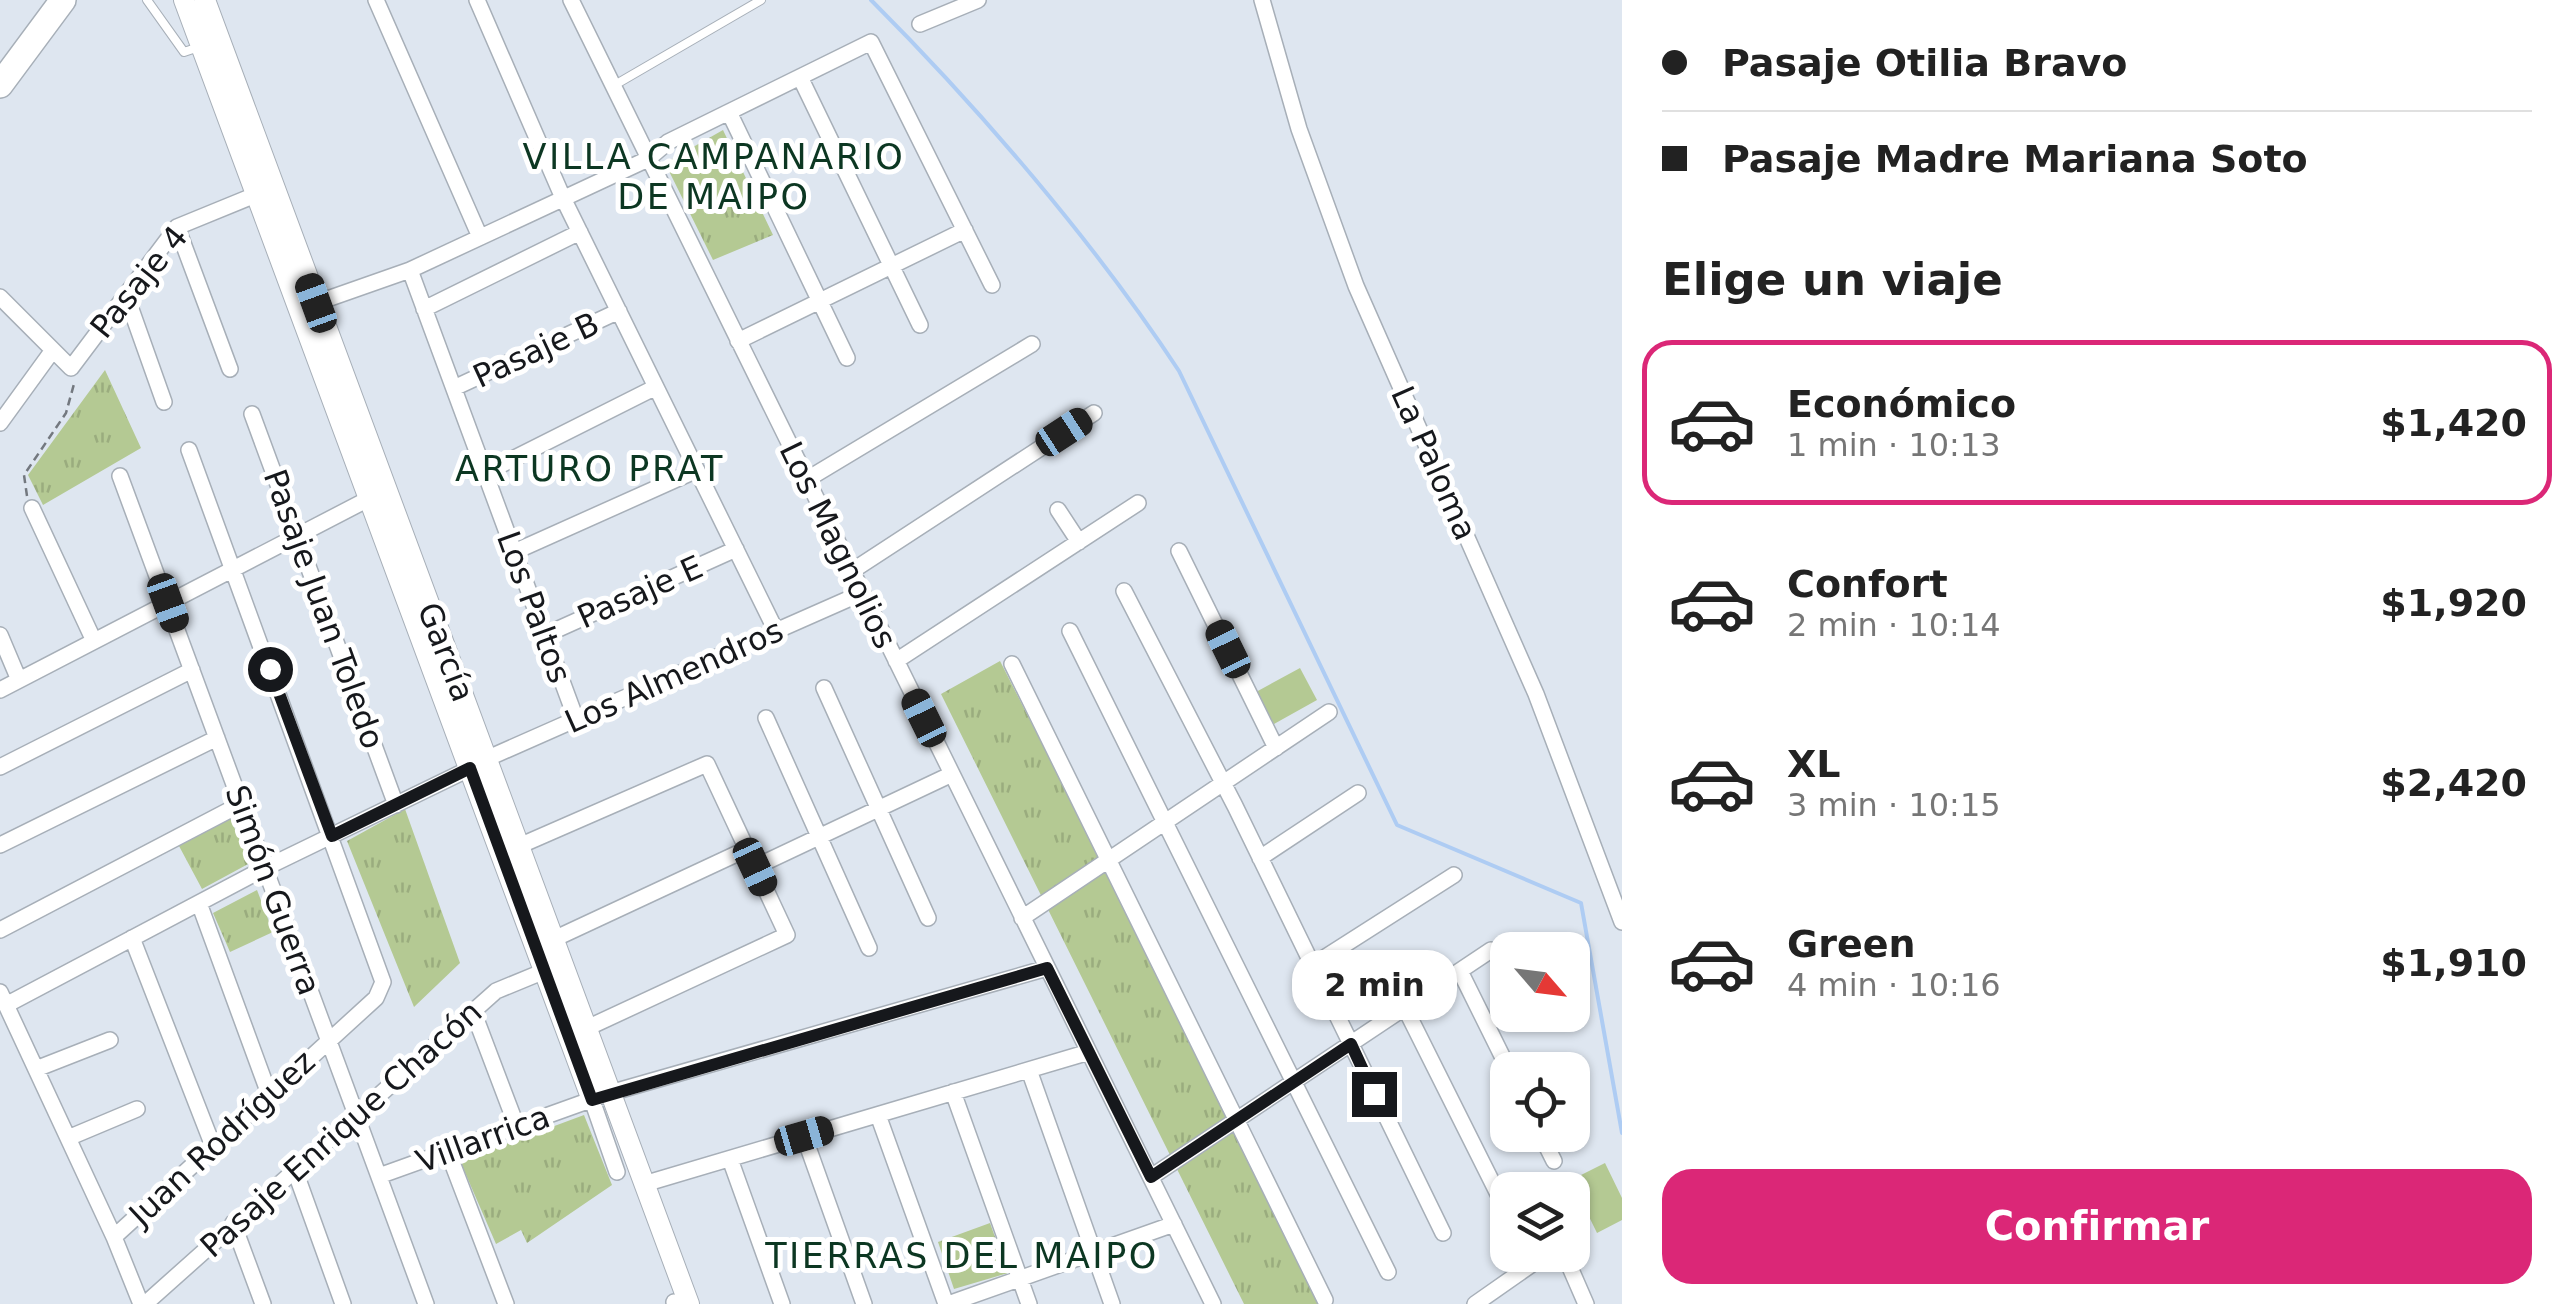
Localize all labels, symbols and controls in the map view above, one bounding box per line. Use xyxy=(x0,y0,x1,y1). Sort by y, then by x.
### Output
text: Pasaje Otilia Bravo xyxy=(1722,41,2127,85)
district label: VILLA CAMPANARIO DE MAIPO xyxy=(523,137,905,217)
text: Pasaje Madre Mariana Soto xyxy=(1722,137,2308,181)
street label: Pasaje 4 xyxy=(82,218,196,346)
text: Elige un viaje xyxy=(1662,253,2003,306)
car xyxy=(292,270,340,336)
street label: Pasaje B xyxy=(467,304,605,396)
icon: car xyxy=(1667,378,1757,468)
street label: La Paloma xyxy=(1383,380,1485,546)
text: Económico xyxy=(1787,382,2016,426)
text: $1,420 xyxy=(2380,401,2527,445)
car xyxy=(1031,403,1097,461)
text: 1 min · 10:13 xyxy=(1787,426,2001,464)
street label: Los Magnolios xyxy=(772,436,904,654)
district label: ARTURO PRAT xyxy=(455,449,725,489)
street label: Pasaje Juan Toledo xyxy=(256,464,392,754)
street label: Los Paltos xyxy=(489,526,579,688)
street label: Pasaje E xyxy=(572,548,708,636)
icon: car xyxy=(1667,558,1757,648)
text: Confort xyxy=(1787,562,1948,606)
car xyxy=(144,570,192,636)
text: $1,920 xyxy=(2380,581,2527,625)
street label: García xyxy=(410,597,482,707)
text: 2 min · 10:14 xyxy=(1787,606,2001,644)
street label: Los Almendros xyxy=(559,611,789,741)
car xyxy=(1201,615,1255,683)
route start xyxy=(248,647,293,692)
car xyxy=(897,684,951,752)
icon: car xyxy=(1667,738,1757,828)
text: XL xyxy=(1787,742,1841,786)
text: $2,420 xyxy=(2380,761,2527,805)
street label: Simón Guerra xyxy=(217,780,329,1000)
text: 3 min · 10:15 xyxy=(1787,786,2001,824)
car xyxy=(729,833,781,901)
icon: car xyxy=(1667,918,1757,1008)
text: Green xyxy=(1787,922,1916,966)
north arrow xyxy=(1490,932,1590,1032)
map controls xyxy=(1490,932,1590,1272)
text: $1,910 xyxy=(2380,941,2527,985)
callout: 2 min xyxy=(1292,949,1456,1019)
text: 2 min xyxy=(1324,966,1425,1004)
text: 4 min · 10:16 xyxy=(1787,966,2001,1004)
street label: Pasaje Enrique Chacón xyxy=(193,993,489,1265)
street label: Juan Rodríguez xyxy=(120,1042,323,1235)
button: locate xyxy=(1490,1052,1590,1152)
route end xyxy=(1352,1072,1397,1117)
street label: Villarrica xyxy=(411,1097,555,1181)
car xyxy=(771,1113,837,1159)
button: Confirmar xyxy=(1662,1169,2532,1284)
button: layers xyxy=(1490,1172,1590,1272)
district label: TIERRAS DEL MAIPO xyxy=(764,1236,1159,1276)

